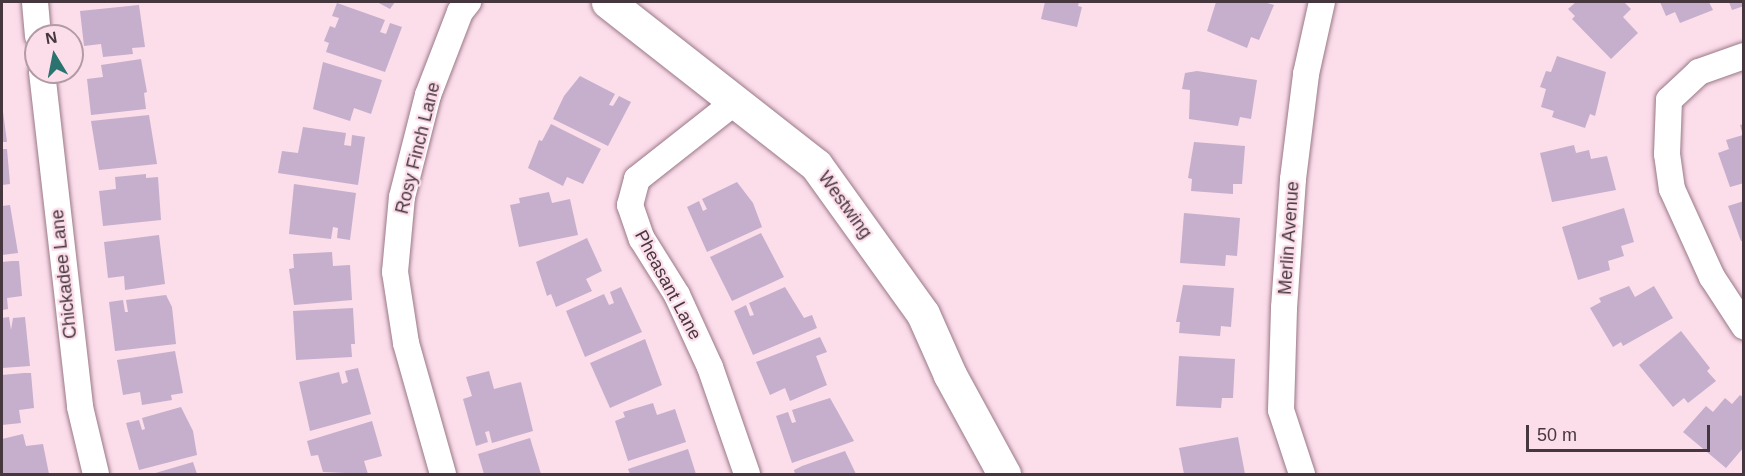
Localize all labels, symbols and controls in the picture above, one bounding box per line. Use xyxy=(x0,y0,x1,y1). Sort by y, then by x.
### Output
north arrow xyxy=(24,24,84,84)
text: N xyxy=(44,28,58,47)
street label: Rosy Finch Lane xyxy=(391,80,445,216)
street label: Westwing xyxy=(813,167,877,243)
street label: Merlin Avenue xyxy=(1274,180,1304,296)
street label: Chickadee Lane xyxy=(46,208,82,340)
street label: Pheasant Lane xyxy=(630,226,706,344)
scale bar xyxy=(1529,413,1714,451)
text: 50 m xyxy=(1537,425,1577,445)

